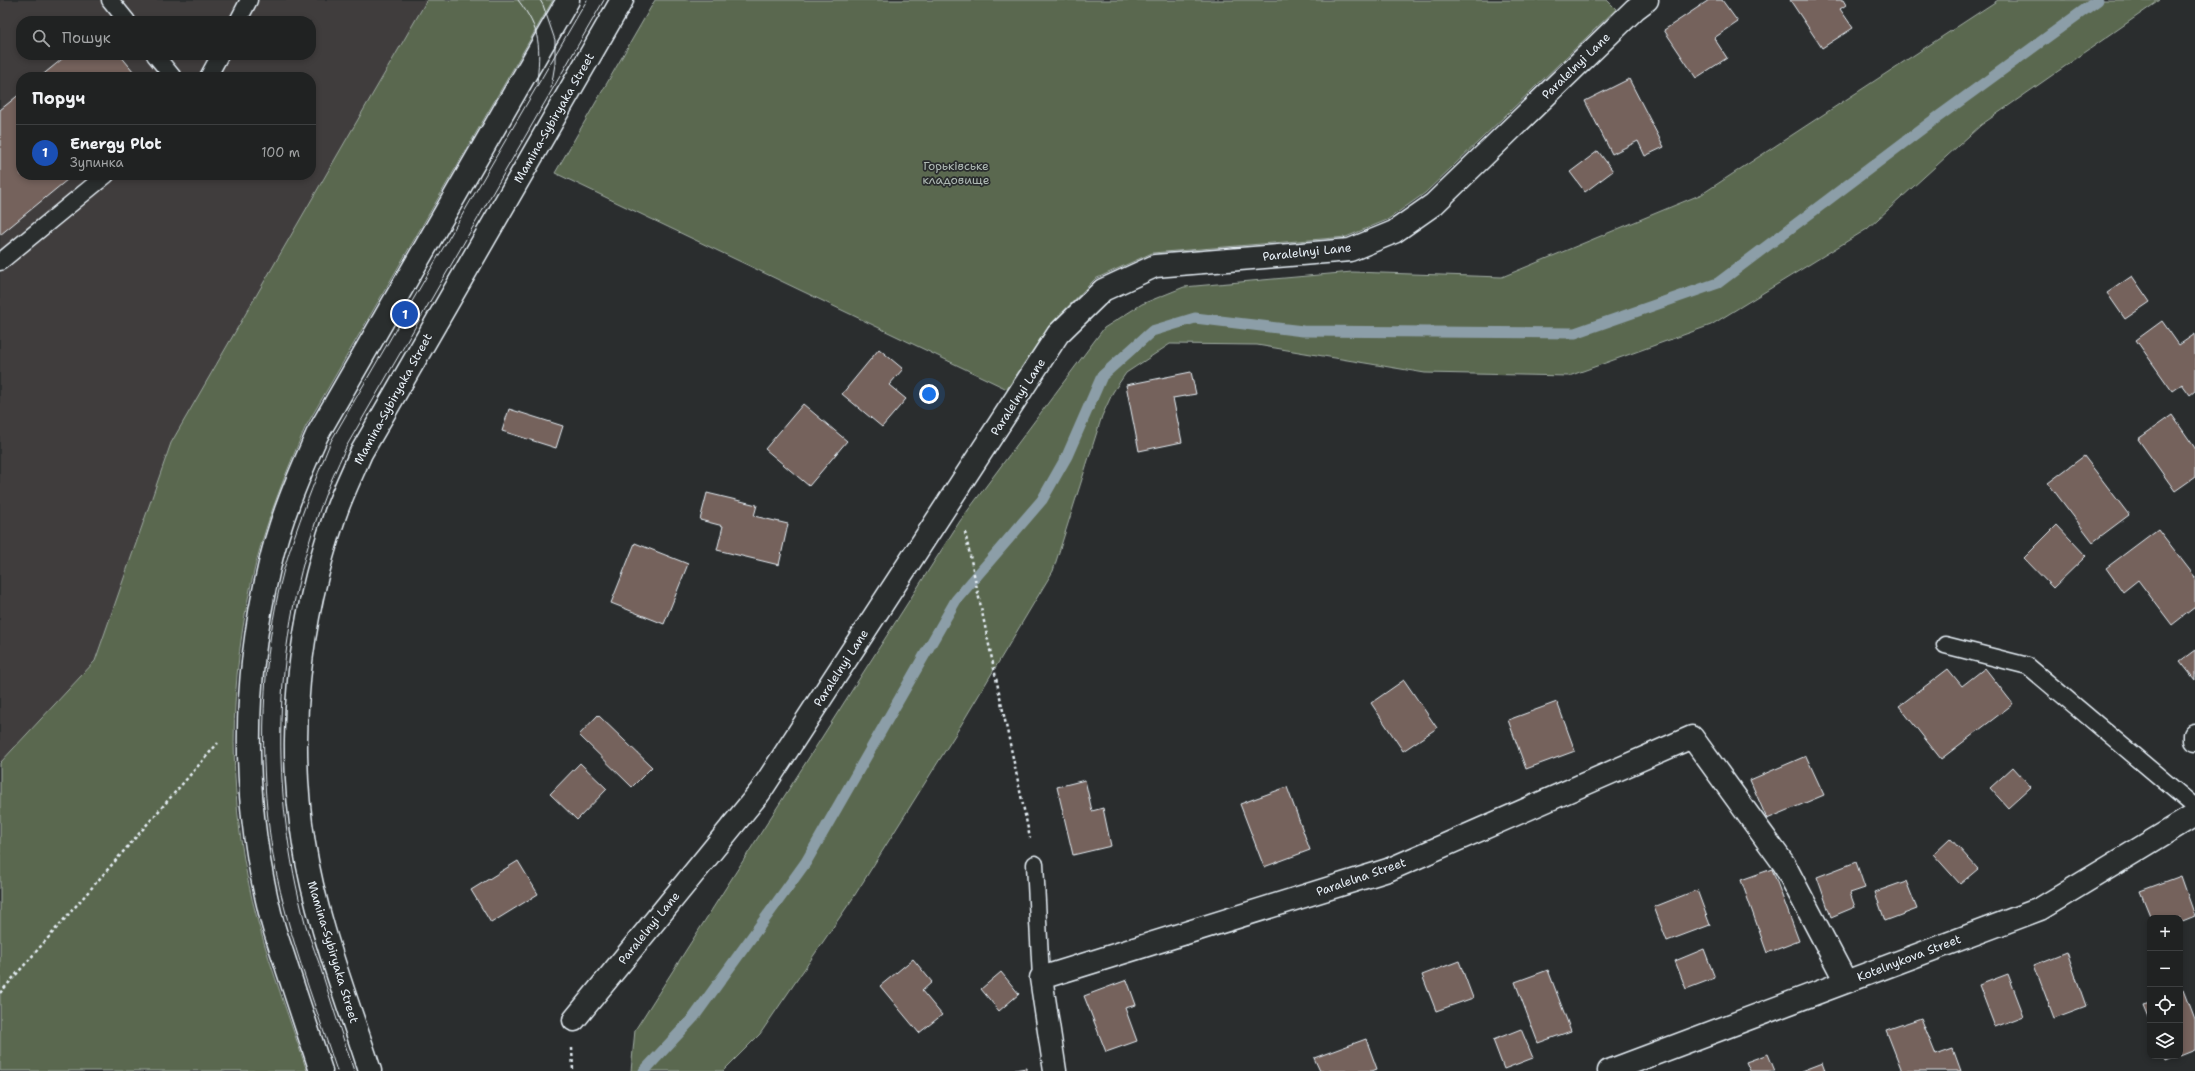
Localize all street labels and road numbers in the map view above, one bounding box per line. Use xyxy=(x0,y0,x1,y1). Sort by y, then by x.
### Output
street label: Paralelnyi Lane xyxy=(1538,29,1614,103)
street label: Mamina-Sybiryaka Street xyxy=(510,50,598,186)
street label: Paralelnyi Lane xyxy=(1262,239,1352,265)
street label: Mamina-Sybiryaka Street xyxy=(350,330,436,468)
street label: Paralelnyi Lane xyxy=(987,355,1049,439)
street label: Paralelnyi Lane xyxy=(810,626,872,710)
street label: Paralelna Street xyxy=(1314,854,1408,900)
street label: Mamina-Sybiryaka Street xyxy=(304,879,362,1025)
street label: Paralelnyi Lane xyxy=(615,888,683,968)
street label: Kotelnykova Street xyxy=(1855,931,1963,985)

